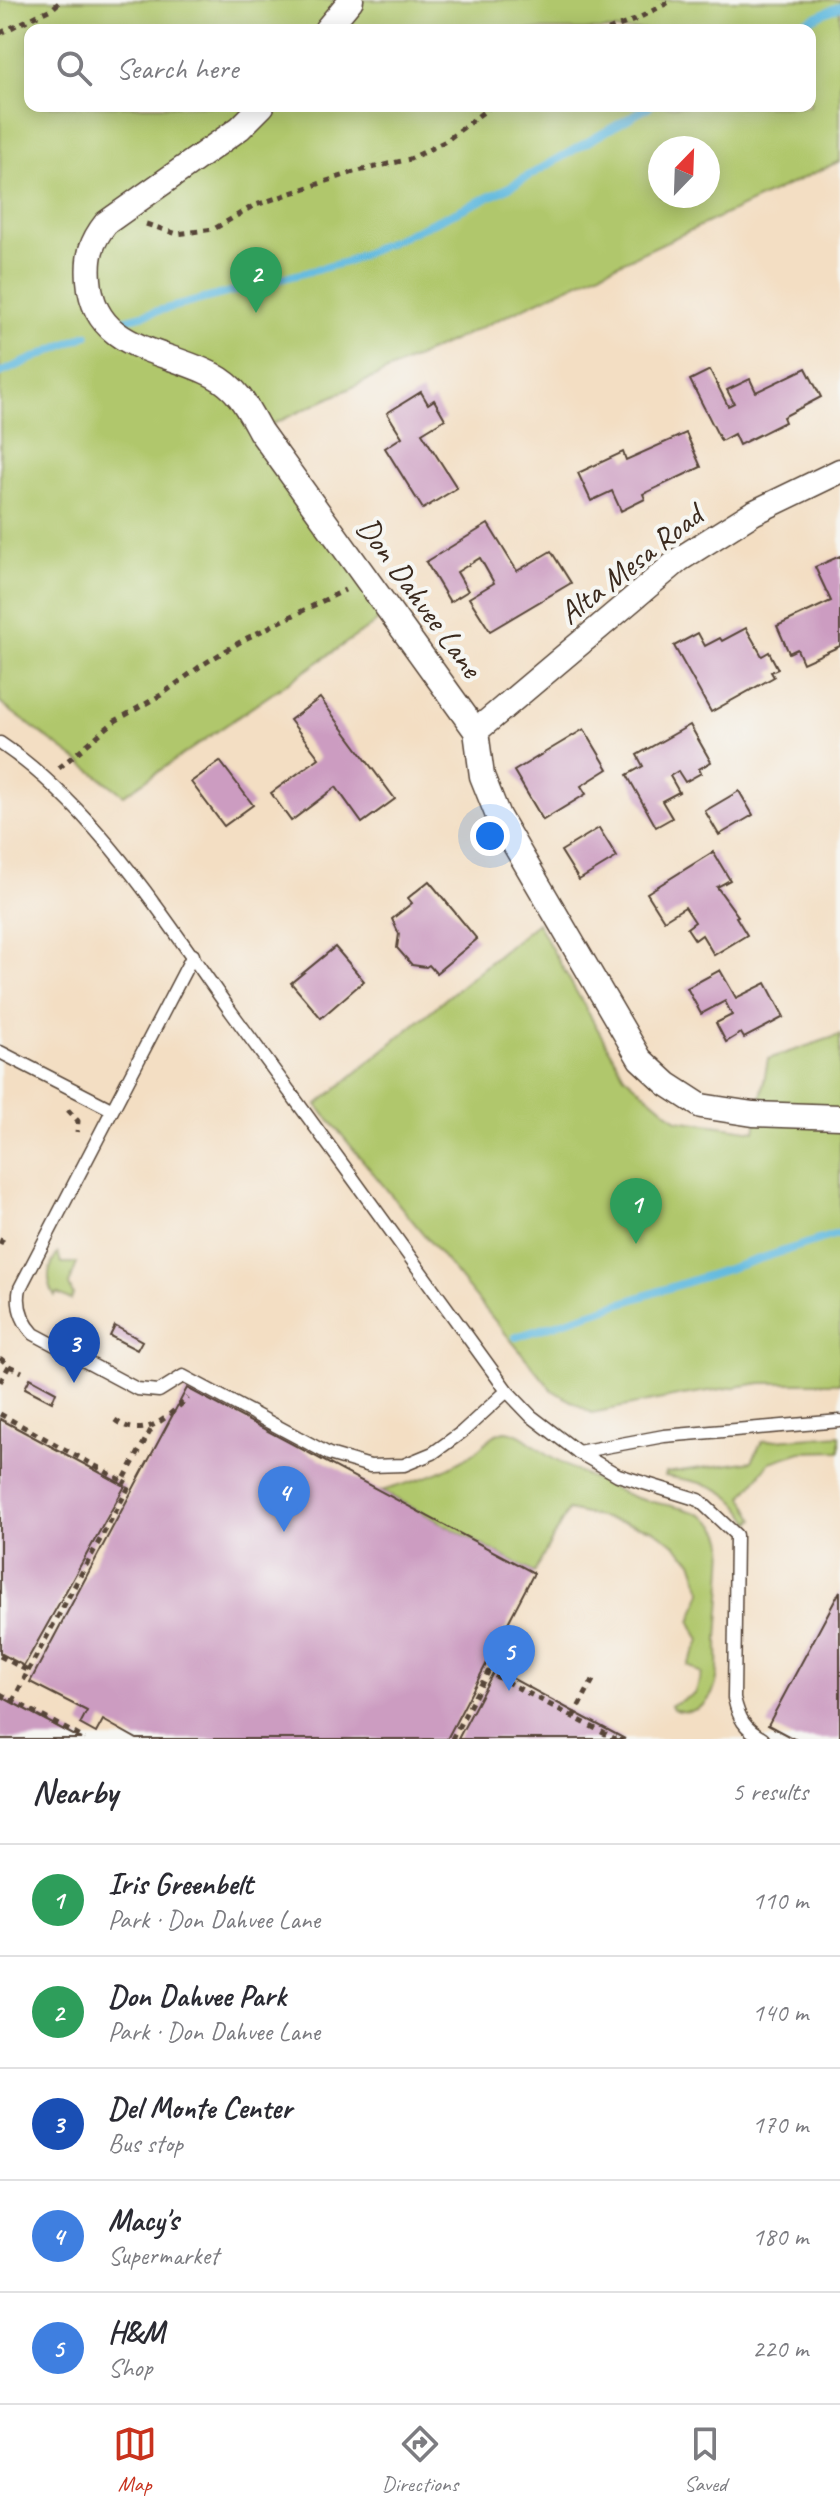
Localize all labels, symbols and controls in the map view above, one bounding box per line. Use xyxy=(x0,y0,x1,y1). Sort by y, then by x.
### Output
search box xyxy=(24,24,816,112)
icon: search xyxy=(52,46,96,90)
text: Search here xyxy=(116,49,238,87)
north arrow xyxy=(648,136,720,208)
pin: 2 xyxy=(230,247,282,313)
street label: Alta Mesa Road xyxy=(550,493,714,633)
street label: Don Dahvee Lane xyxy=(348,509,493,688)
your location xyxy=(470,816,510,856)
pin: 1 xyxy=(610,1178,662,1244)
pin: 3 xyxy=(48,1317,100,1383)
pin: 4 xyxy=(258,1466,310,1532)
pin: 5 xyxy=(483,1625,535,1691)
text: Nearby xyxy=(32,1770,118,1813)
text: 5 results xyxy=(732,1775,808,1808)
text: Iris Greenbelt xyxy=(108,1865,253,1903)
text: 1 xyxy=(52,1884,64,1917)
text: 110 m xyxy=(752,1884,808,1917)
text: Park · Don Dahvee Lane xyxy=(108,1903,320,1936)
text: Don Dahvee Park xyxy=(108,1977,286,2015)
text: 2 xyxy=(52,1996,64,2029)
text: 140 m xyxy=(752,1996,808,2029)
text: Park · Don Dahvee Lane xyxy=(108,2015,320,2048)
text: Del Monte Center xyxy=(108,2089,292,2127)
text: 3 xyxy=(52,2108,64,2141)
text: 170 m xyxy=(752,2108,808,2141)
text: Bus stop xyxy=(108,2127,183,2160)
text: Macy's xyxy=(108,2201,178,2239)
text: 4 xyxy=(52,2220,64,2253)
text: 180 m xyxy=(752,2220,808,2253)
text: Supermarket xyxy=(108,2239,219,2272)
text: H&M xyxy=(108,2313,164,2351)
text: 5 xyxy=(52,2332,64,2365)
text: 220 m xyxy=(752,2332,808,2365)
text: Shop xyxy=(108,2351,152,2384)
tab: Map xyxy=(113,2422,157,2498)
tab: Directions xyxy=(382,2422,458,2498)
tab: Saved xyxy=(683,2422,727,2498)

